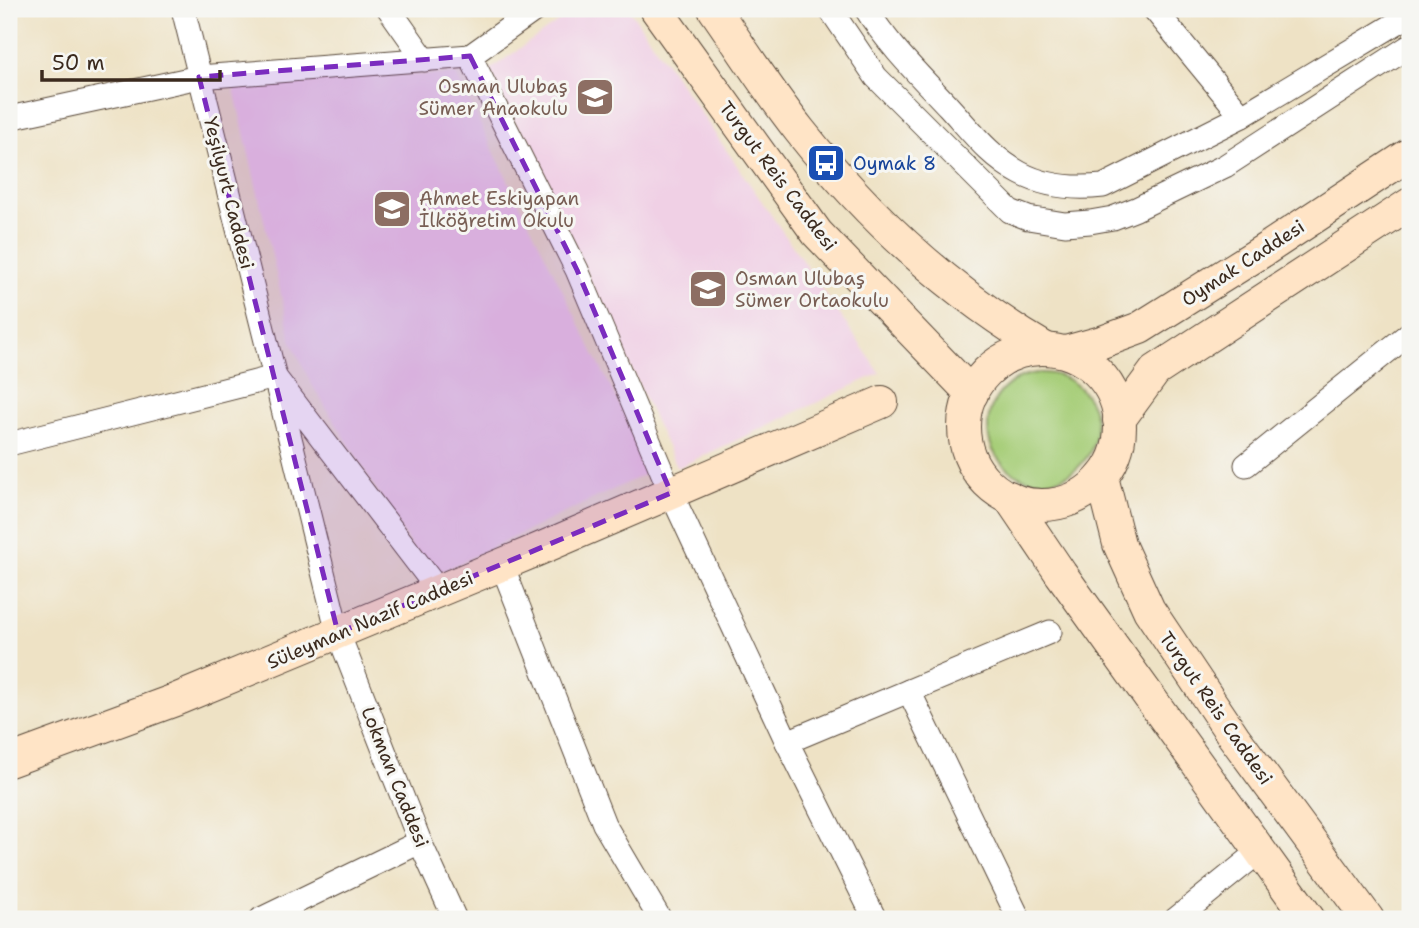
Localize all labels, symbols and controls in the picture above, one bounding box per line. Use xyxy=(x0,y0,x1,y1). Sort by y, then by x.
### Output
scale bar xyxy=(42,38,220,82)
text: 50 m xyxy=(52,49,105,77)
place label: Osman Ulubaş Sümer Anaokulu xyxy=(418,74,568,121)
school or university icon: Osman Ulubaş Sümer Anaokulu xyxy=(574,76,616,118)
street label: Turgut Reis Caddesi xyxy=(713,96,843,256)
street label: Yeşilyurt Caddesi xyxy=(198,114,260,272)
bus stop icon: Oymak 8 xyxy=(805,142,847,184)
place label: Oymak 8 xyxy=(853,151,936,176)
place label: Ahmet Eskiyapan İlköğretim Okulu xyxy=(419,186,579,233)
school or university icon: Ahmet Eskiyapan İlköğretim Okulu xyxy=(371,188,413,230)
street label: Oymak Caddesi xyxy=(1177,214,1309,312)
place label: Osman Ulubaş Sümer Ortaokulu xyxy=(735,266,889,313)
school or university icon: Osman Ulubaş Sümer Ortaokulu xyxy=(687,268,729,310)
street label: Süleyman Nazif Caddesi xyxy=(263,565,477,675)
street label: Turgut Reis Caddesi xyxy=(1154,626,1278,790)
street label: Lokman Caddesi xyxy=(355,703,435,851)

